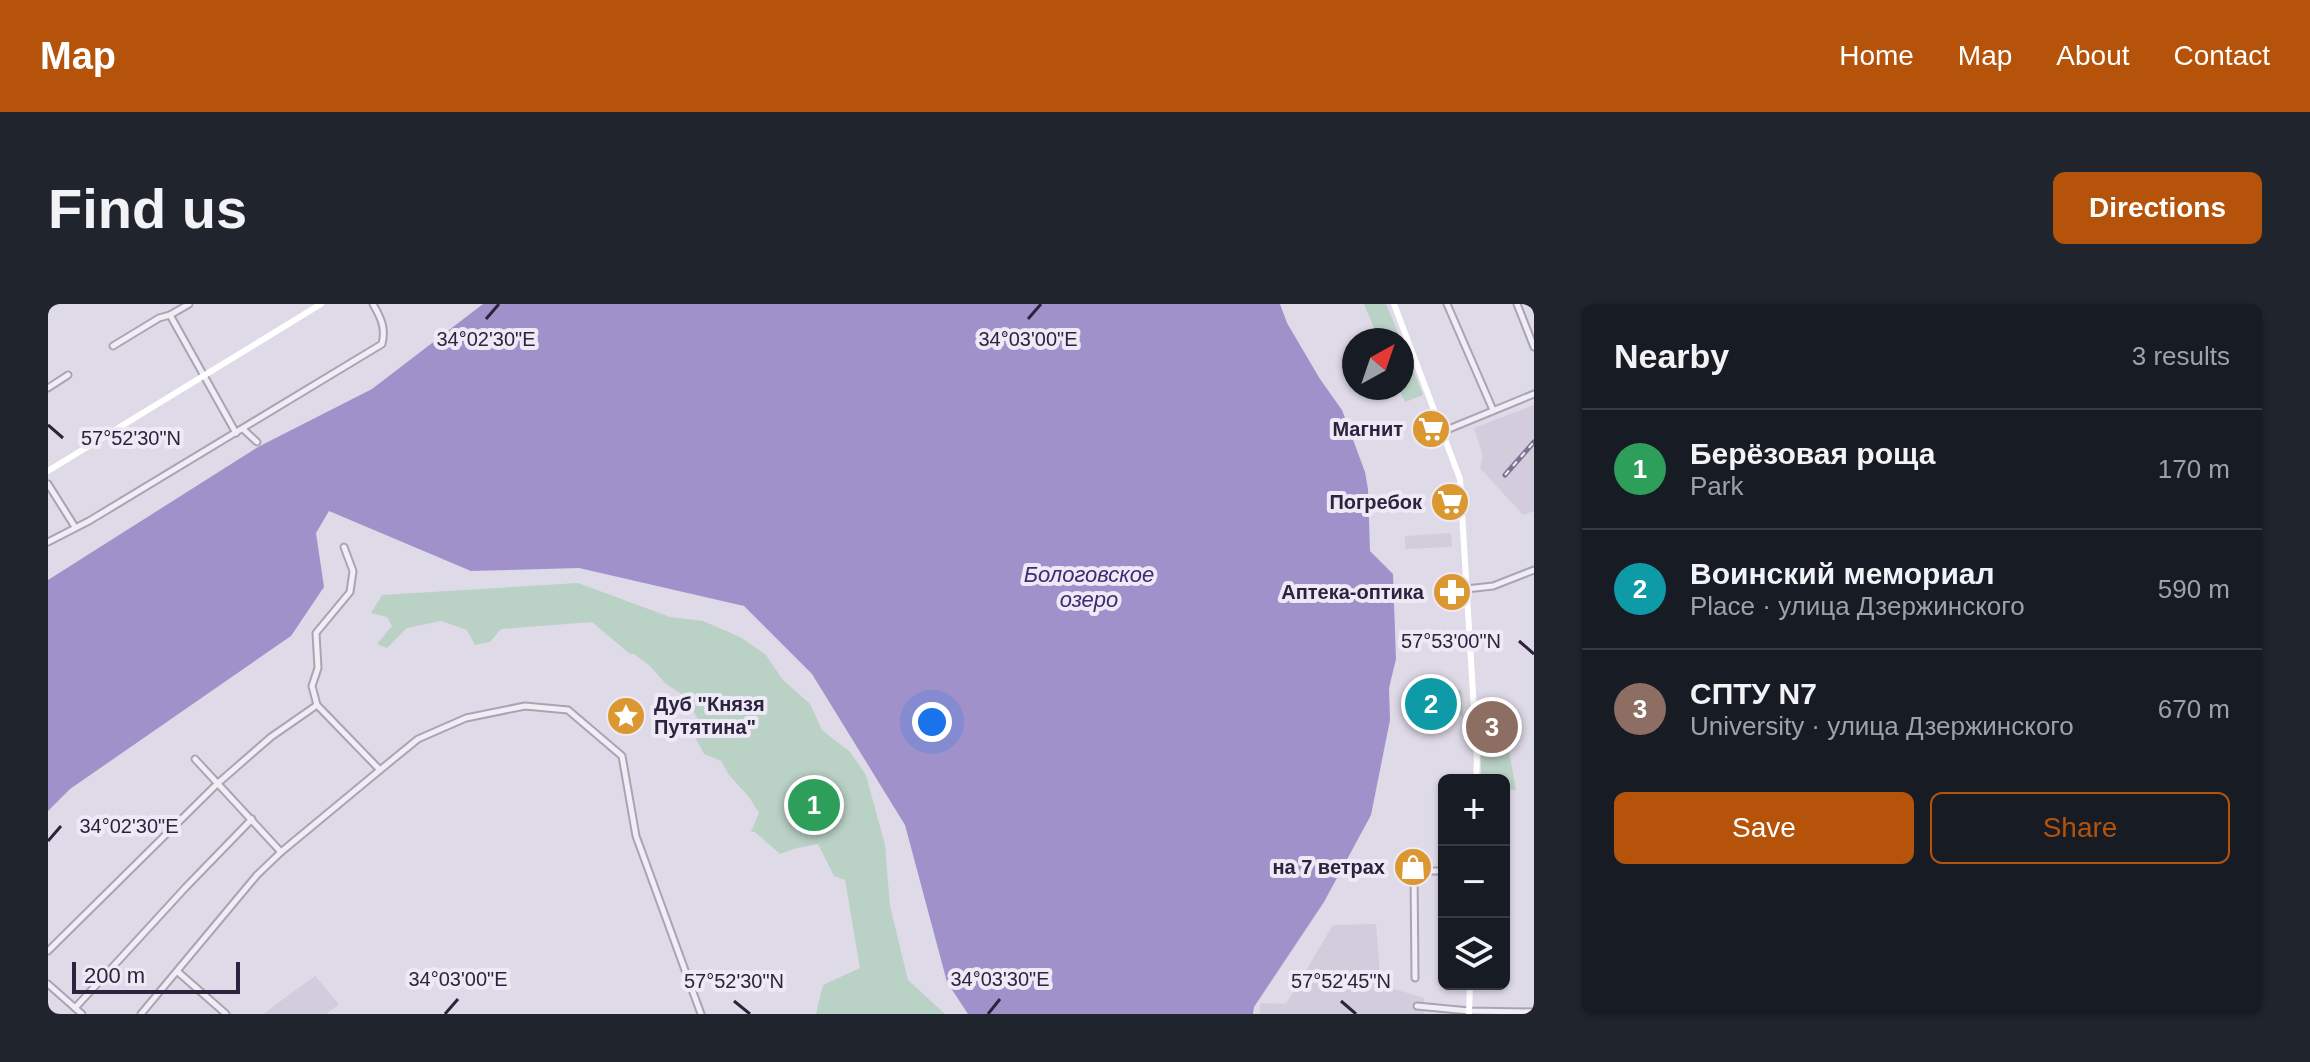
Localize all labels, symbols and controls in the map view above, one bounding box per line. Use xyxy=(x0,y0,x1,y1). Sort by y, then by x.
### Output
text: Map xyxy=(40,35,116,77)
text: Home xyxy=(1839,40,1914,71)
text: Map xyxy=(1958,40,2012,71)
text: About xyxy=(2056,40,2130,71)
text: Contact xyxy=(2174,40,2270,71)
button: Directions xyxy=(2053,172,2262,244)
text: Find us xyxy=(48,177,247,240)
text: 34°02'30"E xyxy=(437,328,536,350)
text: 34°03'00"E xyxy=(979,328,1078,350)
north arrow xyxy=(1342,328,1414,400)
text: Nearby xyxy=(1614,337,1729,375)
text: 3 results xyxy=(2132,341,2230,371)
supermarket icon: Магнит xyxy=(1410,408,1452,450)
place label: Магнит xyxy=(1332,418,1403,440)
text: 57°52'30"N xyxy=(81,427,181,449)
text: Берёзовая роща xyxy=(1690,437,1935,470)
text: 1 xyxy=(1633,454,1647,484)
text: 170 m xyxy=(2158,454,2230,484)
text: Park xyxy=(1690,471,1743,501)
supermarket icon: Погребок xyxy=(1429,481,1471,523)
place label: Погребок xyxy=(1329,491,1423,513)
text: Воинский мемориал xyxy=(1690,557,1995,590)
water label: Бологовское озеро xyxy=(1024,562,1154,612)
pharmacy icon: Аптека-оптика xyxy=(1431,571,1473,613)
text: 2 xyxy=(1633,574,1647,604)
text: 590 m xyxy=(2158,574,2230,604)
place label: Аптека-оптика xyxy=(1281,581,1425,603)
text: Place · улица Дзержинского xyxy=(1690,591,2025,621)
text: 57°53'00"N xyxy=(1401,630,1501,652)
pin: 2 xyxy=(1405,674,1457,734)
text: СПТУ N7 xyxy=(1690,677,1817,710)
place label: Дуб "Князя Путятина" xyxy=(654,693,765,738)
text: 3 xyxy=(1633,694,1647,724)
text: 670 m xyxy=(2158,694,2230,724)
place icon: Дуб "Князя Путятина" xyxy=(605,695,647,737)
pin: 3 xyxy=(1466,697,1518,757)
your location xyxy=(912,702,952,742)
text: University · улица Дзержинского xyxy=(1690,711,2074,741)
map controls xyxy=(1438,774,1510,990)
button: + xyxy=(1438,774,1510,846)
pin: 1 xyxy=(788,775,840,835)
button: Save xyxy=(1614,792,1914,864)
button: Share xyxy=(1930,792,2230,864)
text: 34°02'30"E xyxy=(80,815,179,837)
shop icon: на 7 ветрах xyxy=(1392,846,1434,888)
button: − xyxy=(1438,846,1510,918)
place label: на 7 ветрах xyxy=(1272,856,1385,878)
button: layers xyxy=(1438,918,1510,990)
scale bar xyxy=(72,958,240,994)
text: 200 m xyxy=(84,963,145,988)
text: 34°03'00"E xyxy=(409,968,508,990)
text: 34°03'30"E xyxy=(951,968,1050,990)
text: 57°52'30"N xyxy=(684,970,784,992)
text: 57°52'45"N xyxy=(1291,970,1391,992)

